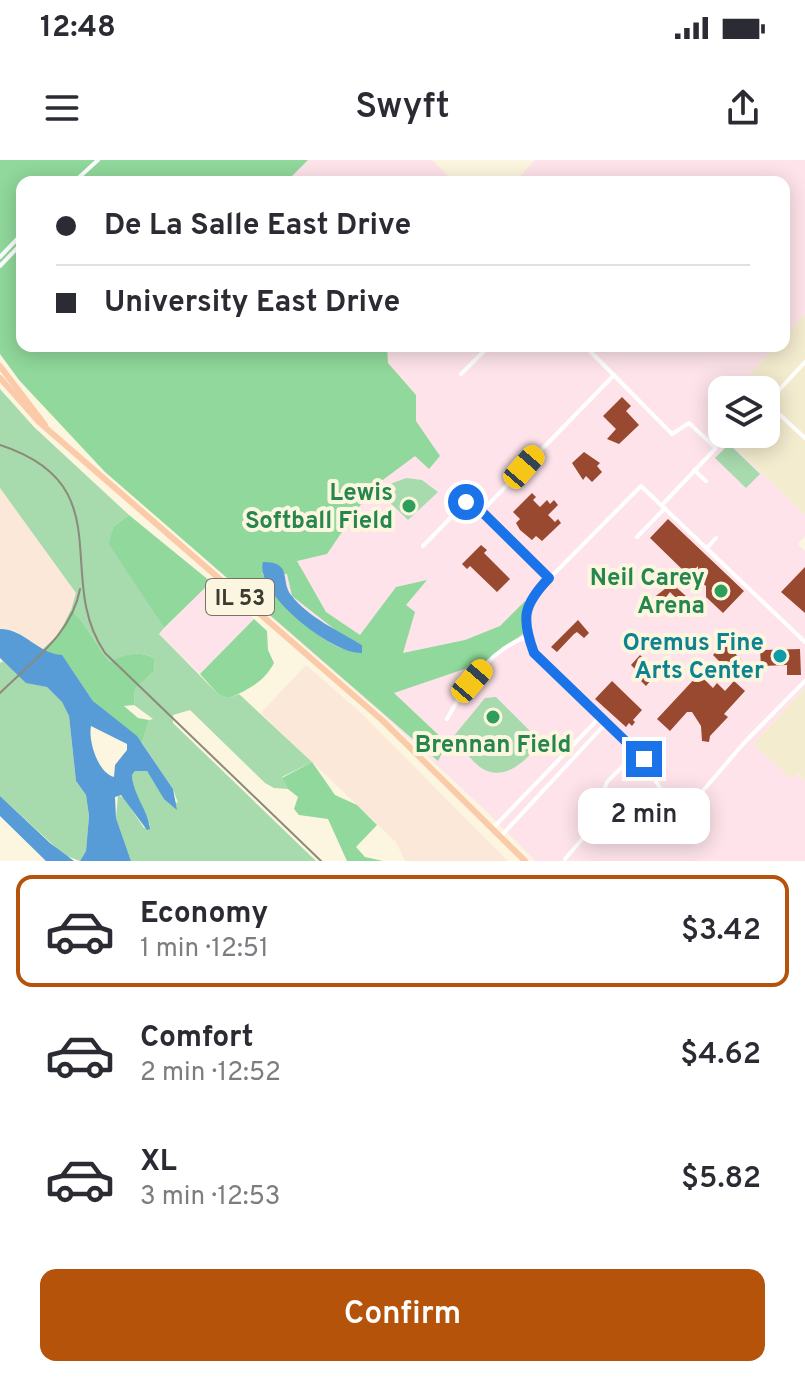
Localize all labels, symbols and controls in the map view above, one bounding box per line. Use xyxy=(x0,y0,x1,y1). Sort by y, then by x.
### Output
text: 12:48 xyxy=(40,10,116,47)
text: Swyft xyxy=(355,85,450,131)
icon: menu xyxy=(40,86,84,130)
icon: share xyxy=(721,86,765,130)
text: De La Salle East Drive xyxy=(104,208,411,245)
text: University East Drive xyxy=(104,285,400,322)
map controls xyxy=(708,376,780,448)
button: layers xyxy=(708,376,780,448)
car xyxy=(499,441,549,493)
place label: Lewis Softball Field xyxy=(245,479,393,537)
route start xyxy=(448,484,484,520)
marker: Lewis Softball Field xyxy=(400,497,418,515)
place label: Neil Carey Arena xyxy=(590,564,705,622)
road number: IL 53 xyxy=(206,579,274,615)
marker: Neil Carey Arena xyxy=(712,582,730,600)
place label: Oremus Fine Arts Center xyxy=(622,629,764,687)
marker: Oremus Fine Arts Center xyxy=(771,647,789,665)
car xyxy=(447,655,497,707)
marker: Brennan Field xyxy=(484,708,502,726)
place label: Brennan Field xyxy=(415,731,571,761)
route end xyxy=(626,741,662,777)
callout: 2 min xyxy=(578,787,710,843)
text: 2 min xyxy=(610,799,678,832)
icon: car xyxy=(44,895,116,967)
text: Economy xyxy=(140,896,268,933)
text: $3.42 xyxy=(681,913,761,950)
text: 1 min · 12:51 xyxy=(140,933,269,966)
icon: car xyxy=(44,1019,116,1091)
text: Comfort xyxy=(140,1020,253,1057)
text: $4.62 xyxy=(680,1037,761,1074)
text: 2 min · 12:52 xyxy=(140,1057,281,1090)
icon: car xyxy=(44,1143,116,1215)
text: XL xyxy=(140,1144,177,1181)
text: $5.82 xyxy=(681,1161,761,1198)
text: 3 min · 12:53 xyxy=(140,1181,281,1214)
button: Confirm xyxy=(40,1269,765,1361)

